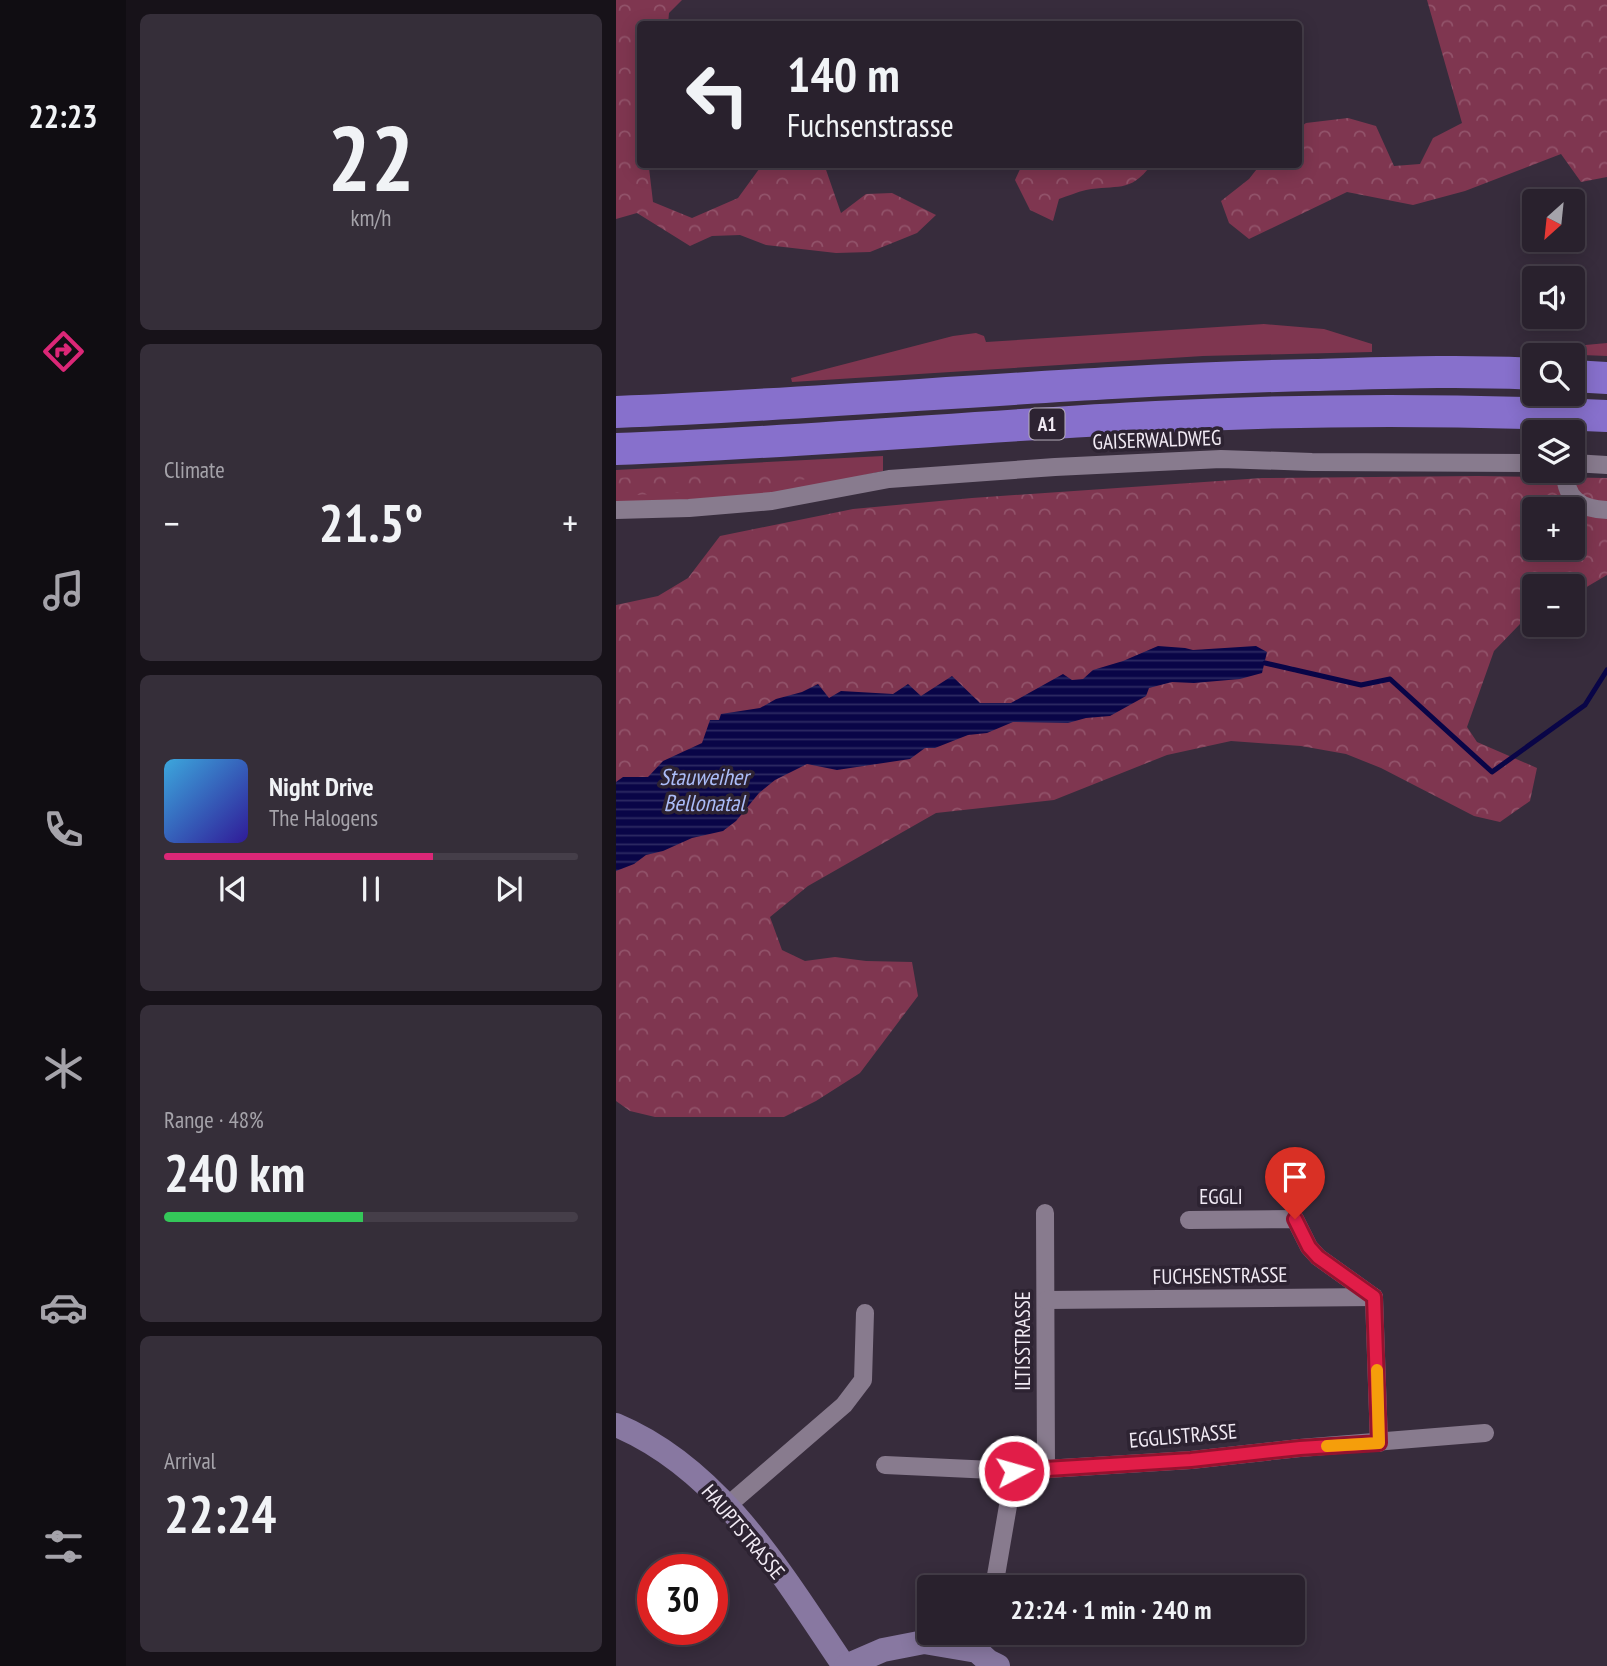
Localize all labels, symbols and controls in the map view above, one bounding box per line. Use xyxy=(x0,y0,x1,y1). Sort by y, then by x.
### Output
text: 140 m xyxy=(787,42,900,106)
icon: left xyxy=(672,49,763,140)
text: 22:23 xyxy=(28,95,98,137)
text: 22 xyxy=(328,98,415,216)
text: Fuchsenstrasse xyxy=(787,104,954,146)
north arrow xyxy=(1522,189,1586,252)
map controls xyxy=(1522,189,1585,637)
text: km/h xyxy=(351,203,391,232)
button: sound xyxy=(1522,266,1585,329)
icon: directions xyxy=(39,327,88,376)
button: search xyxy=(1522,343,1585,406)
road number: A1 xyxy=(1030,408,1064,440)
button: layers xyxy=(1522,420,1585,483)
street label: GAISERWALDWEG xyxy=(1092,424,1222,455)
text: Climate xyxy=(164,455,225,484)
text: 21.5° xyxy=(319,489,423,556)
button: + xyxy=(1522,497,1585,560)
text: − xyxy=(164,498,180,547)
text: + xyxy=(562,498,578,547)
icon: music xyxy=(39,566,88,615)
button: − xyxy=(1522,574,1585,637)
water label: Stauweiher Bellonatal xyxy=(659,762,752,817)
text: Night Drive xyxy=(269,770,374,803)
text: The Halogens xyxy=(269,803,378,832)
icon: phone xyxy=(39,805,88,854)
icon: previous xyxy=(214,870,252,908)
icon: pause xyxy=(352,870,390,908)
icon: next xyxy=(490,870,528,908)
icon: climate xyxy=(39,1044,88,1093)
text: Range · 48% xyxy=(164,1105,264,1134)
text: 240 km xyxy=(164,1139,305,1206)
pin xyxy=(1265,1147,1325,1219)
icon: arrive xyxy=(1276,1158,1314,1196)
street label: EGGLI xyxy=(1199,1183,1243,1210)
street label: FUCHSENSTRASSE xyxy=(1152,1261,1288,1290)
icon: car xyxy=(39,1283,88,1332)
street label: ILTISSTRASSE xyxy=(1009,1291,1036,1391)
street label: EGGLISTRASSE xyxy=(1128,1417,1238,1454)
position arrow xyxy=(977,1434,1051,1508)
text: Arrival xyxy=(164,1446,216,1475)
street label: HAUPTSTRASSE xyxy=(696,1479,791,1585)
text: 22:24 xyxy=(164,1480,276,1547)
icon: filters xyxy=(39,1522,88,1571)
speed limit sign: 30 xyxy=(637,1554,728,1645)
text: 22:24 · 1 min · 240 m xyxy=(1011,1593,1211,1626)

